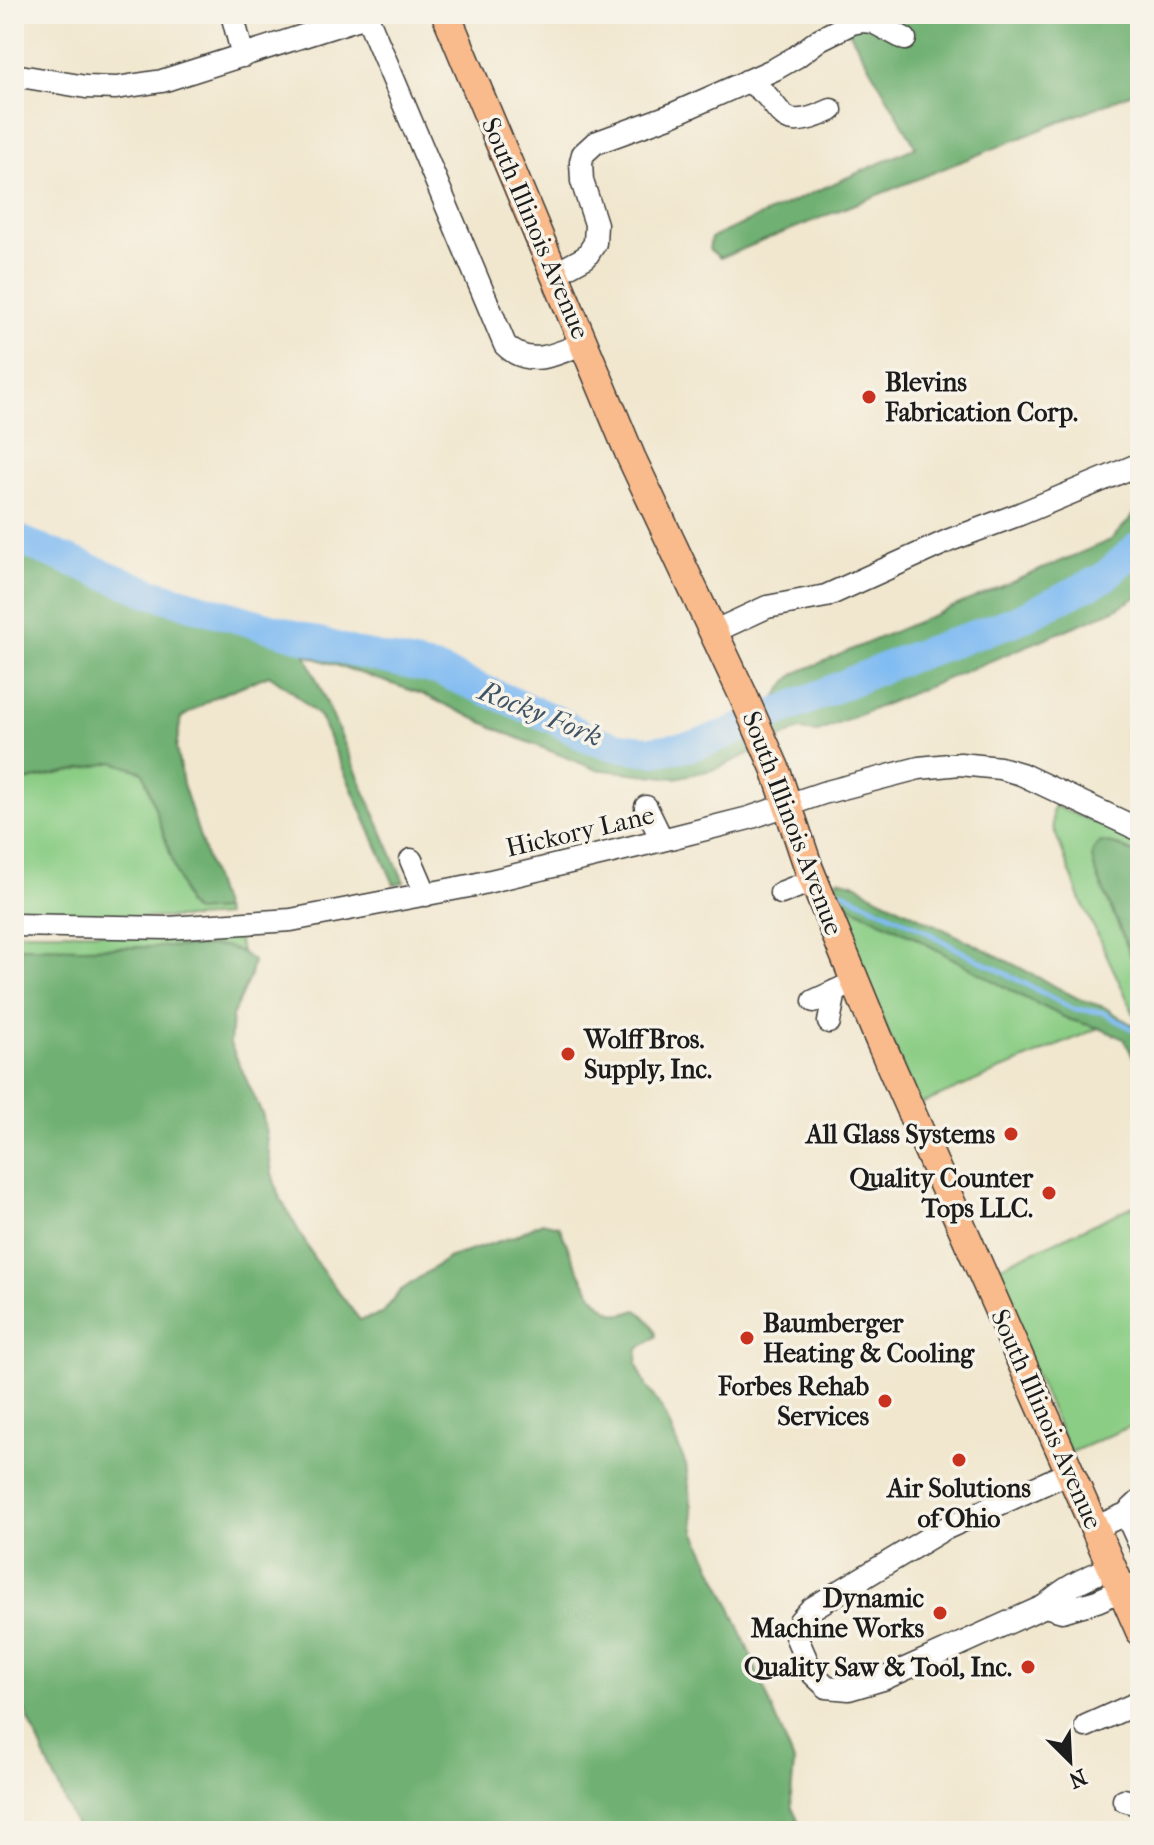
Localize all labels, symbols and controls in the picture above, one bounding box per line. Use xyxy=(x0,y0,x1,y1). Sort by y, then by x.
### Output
street label: South Illinois Avenue xyxy=(475,113,596,344)
place label: Blevins Fabrication Corp. xyxy=(884,367,1078,428)
marker: Blevins Fabrication Corp. xyxy=(860,388,878,406)
water label: Rocky Fork xyxy=(472,673,607,753)
street label: South Illinois Avenue xyxy=(736,707,850,940)
street label: Hickory Lane xyxy=(503,799,658,864)
place label: Wolff Bros. Supply, Inc. xyxy=(583,1024,712,1085)
marker: Wolff Bros. Supply, Inc. xyxy=(559,1045,577,1063)
place label: All Glass Systems xyxy=(804,1119,995,1150)
marker: All Glass Systems xyxy=(1002,1125,1020,1143)
place label: Quality Counter Tops LLC. xyxy=(850,1163,1034,1224)
marker: Quality Counter Tops LLC. xyxy=(1040,1184,1058,1202)
street label: South Illinois Avenue xyxy=(984,1304,1109,1534)
place label: Baumberger Heating & Cooling xyxy=(763,1308,975,1369)
marker: Baumberger Heating & Cooling xyxy=(738,1329,756,1347)
place label: Forbes Rehab Services xyxy=(717,1371,869,1432)
marker: Forbes Rehab Services xyxy=(876,1392,894,1410)
marker: Air Solutions of Ohio xyxy=(950,1451,968,1469)
place label: Air Solutions of Ohio xyxy=(885,1473,1031,1534)
place label: Dynamic Machine Works xyxy=(751,1583,925,1644)
marker: Dynamic Machine Works xyxy=(931,1604,949,1622)
place label: Quality Saw & Tool, Inc. xyxy=(744,1652,1012,1683)
marker: Quality Saw & Tool, Inc. xyxy=(1019,1658,1037,1676)
north arrow xyxy=(1030,1721,1110,1801)
text: N xyxy=(1065,1763,1091,1794)

